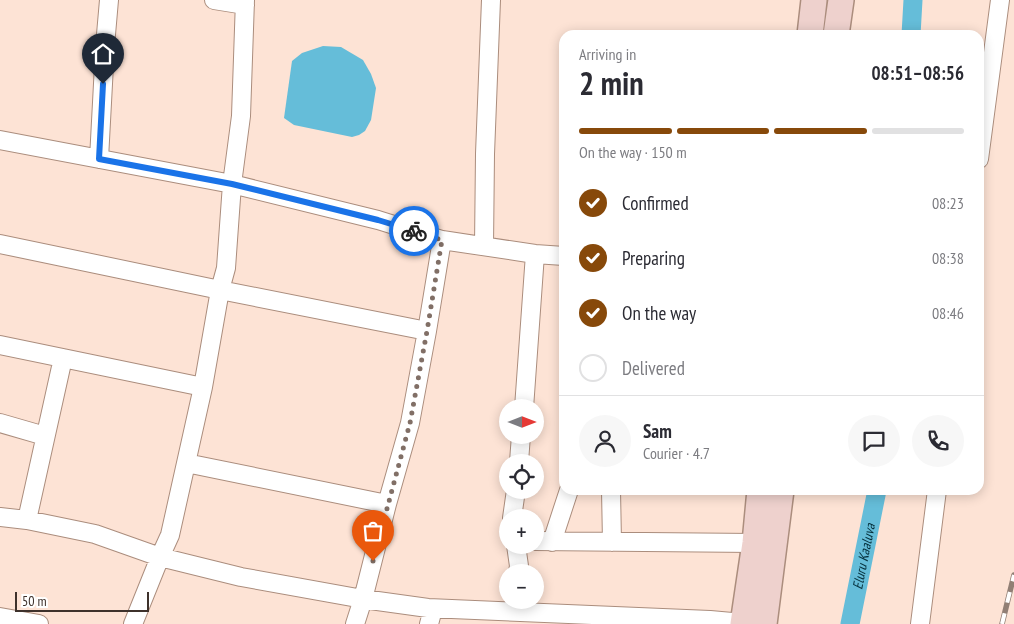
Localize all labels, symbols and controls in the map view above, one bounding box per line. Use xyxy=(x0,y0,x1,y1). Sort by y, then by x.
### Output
pin xyxy=(82,33,124,84)
icon: home xyxy=(89,40,117,68)
text: Arriving in xyxy=(579,44,636,64)
text: 08:51–08:56 xyxy=(871,61,964,85)
text: 2 min xyxy=(579,62,644,104)
text: On the way · 150 m xyxy=(579,142,687,162)
icon: check xyxy=(579,189,607,217)
text: Confirmed xyxy=(622,191,689,215)
text: 08:23 xyxy=(932,193,964,213)
courier xyxy=(389,206,439,256)
icon: bike xyxy=(400,217,428,245)
icon: check xyxy=(579,244,607,272)
text: Preparing xyxy=(622,246,685,270)
text: 08:38 xyxy=(932,248,964,268)
icon: check xyxy=(579,299,607,327)
text: On the way xyxy=(622,301,696,325)
text: 08:46 xyxy=(932,303,964,323)
text: Delivered xyxy=(622,356,685,380)
north arrow xyxy=(499,399,544,444)
map controls xyxy=(499,399,544,609)
button: person xyxy=(579,415,631,467)
button: chat xyxy=(848,415,900,467)
button: phone xyxy=(912,415,964,467)
text: Sam xyxy=(643,419,672,443)
text: Courier · 4.7 xyxy=(643,443,710,463)
button: locate xyxy=(499,454,544,499)
button: + xyxy=(499,509,544,554)
pin xyxy=(352,510,394,561)
icon: bag xyxy=(359,517,387,545)
water label: Eluru Kaaluva xyxy=(848,521,879,591)
button: − xyxy=(499,564,544,609)
scale bar xyxy=(15,589,149,612)
text: 50 m xyxy=(22,592,47,610)

